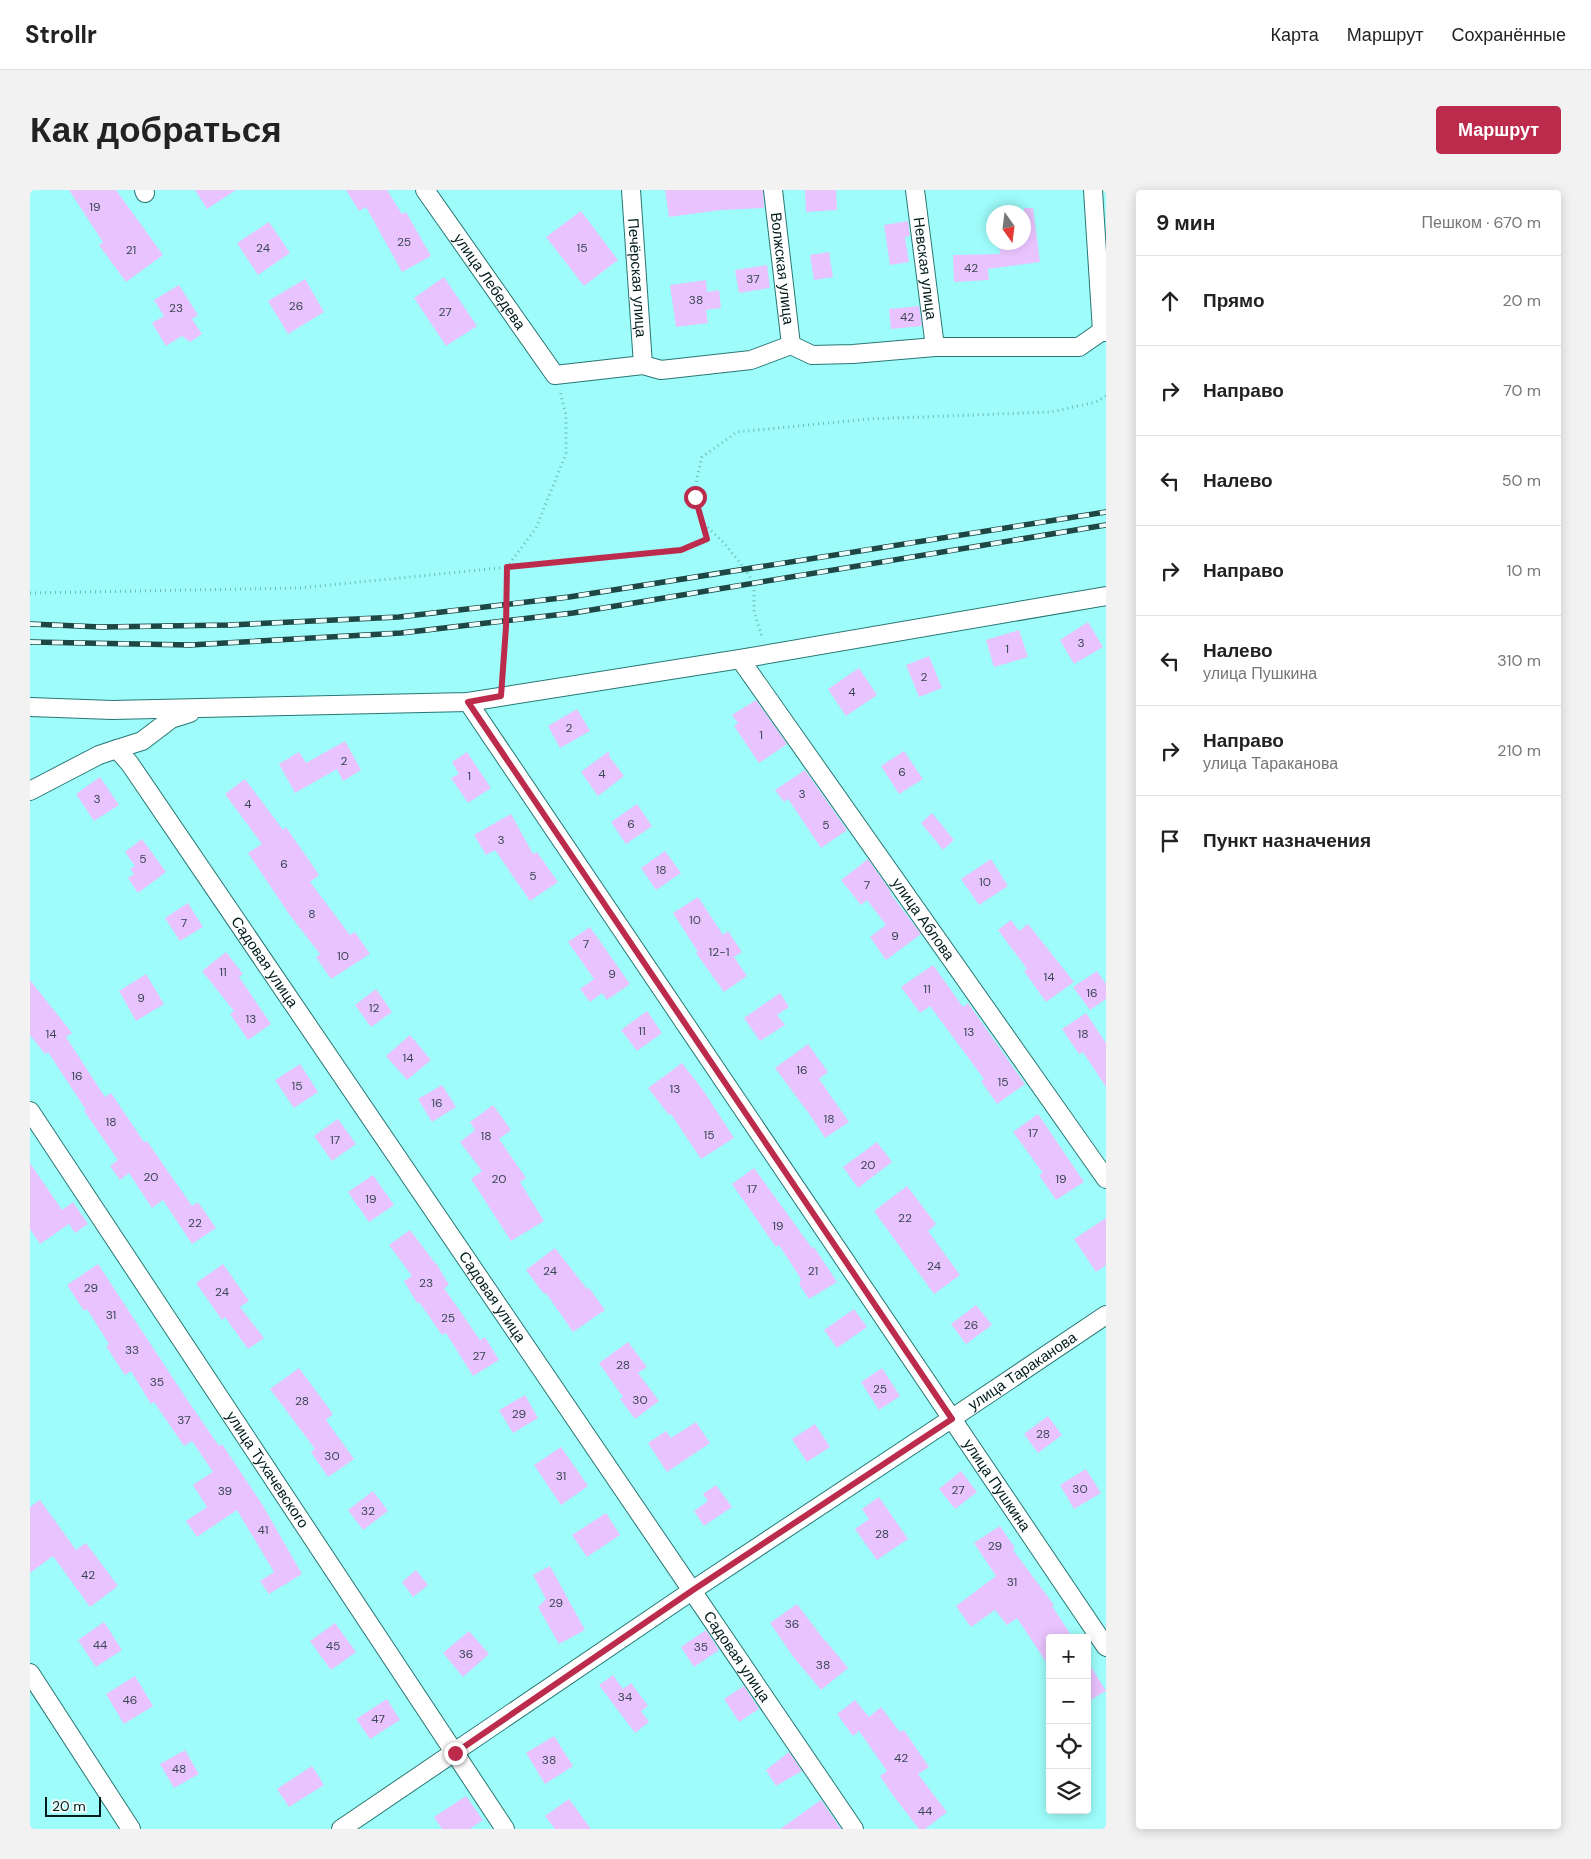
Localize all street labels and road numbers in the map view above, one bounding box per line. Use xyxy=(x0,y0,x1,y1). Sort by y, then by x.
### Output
street label: Волжская улица xyxy=(766,211,799,326)
street label: Невская улица xyxy=(909,216,942,321)
street label: Печёрская улица xyxy=(623,218,651,339)
street label: улица Лебедева xyxy=(449,230,530,334)
street label: улица Аблова xyxy=(887,874,959,965)
street label: Садовая улица xyxy=(226,912,303,1012)
street label: Садовая улица xyxy=(454,1247,531,1347)
street label: улица Тараканова xyxy=(964,1327,1081,1415)
street label: улица Тухачевского xyxy=(221,1407,313,1532)
street label: улица Пушкина xyxy=(958,1435,1035,1536)
street label: Садовая улица xyxy=(699,1607,775,1707)

